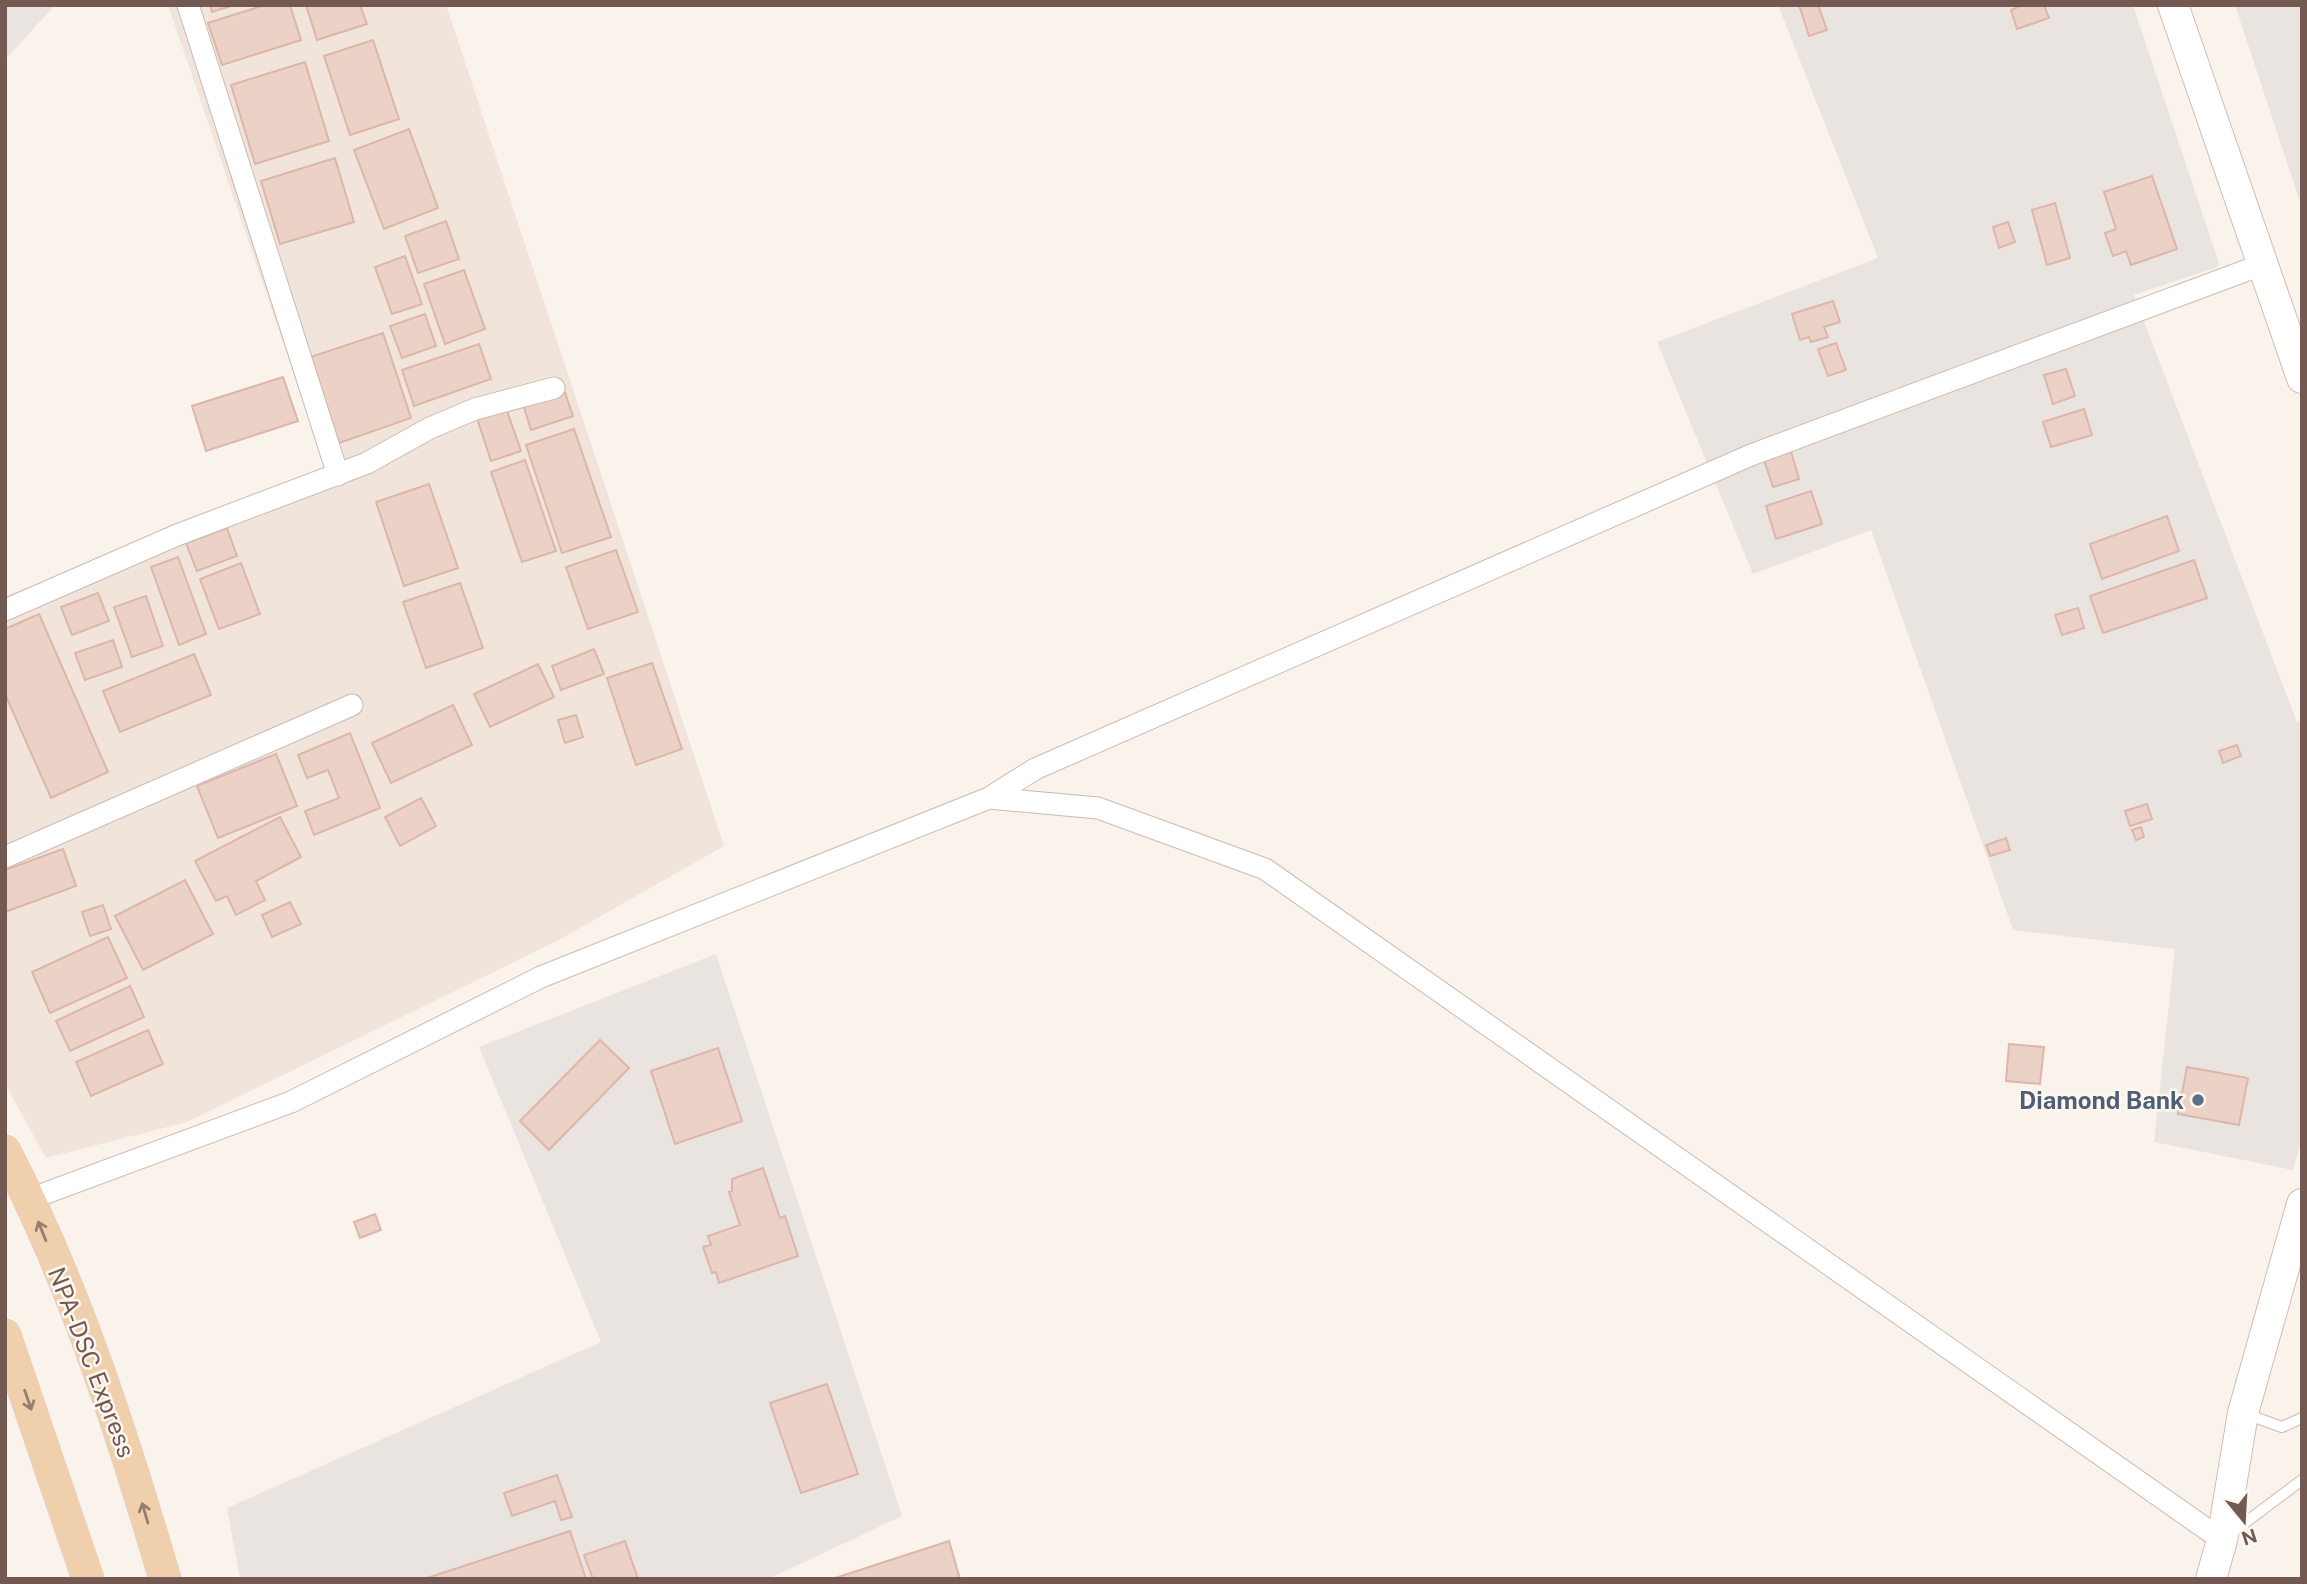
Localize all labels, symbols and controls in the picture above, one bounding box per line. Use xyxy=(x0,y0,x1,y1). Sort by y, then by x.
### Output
place label: Diamond Bank xyxy=(2019,1086,2184,1114)
marker: Diamond Bank xyxy=(2190,1092,2206,1108)
one-way arrow xyxy=(35,1220,48,1242)
street label: NPA-DSC Express xyxy=(43,1263,141,1461)
one-way arrow xyxy=(23,1388,35,1410)
north arrow xyxy=(2209,1486,2279,1556)
one-way arrow xyxy=(138,1503,151,1525)
text: N xyxy=(2239,1524,2260,1550)

